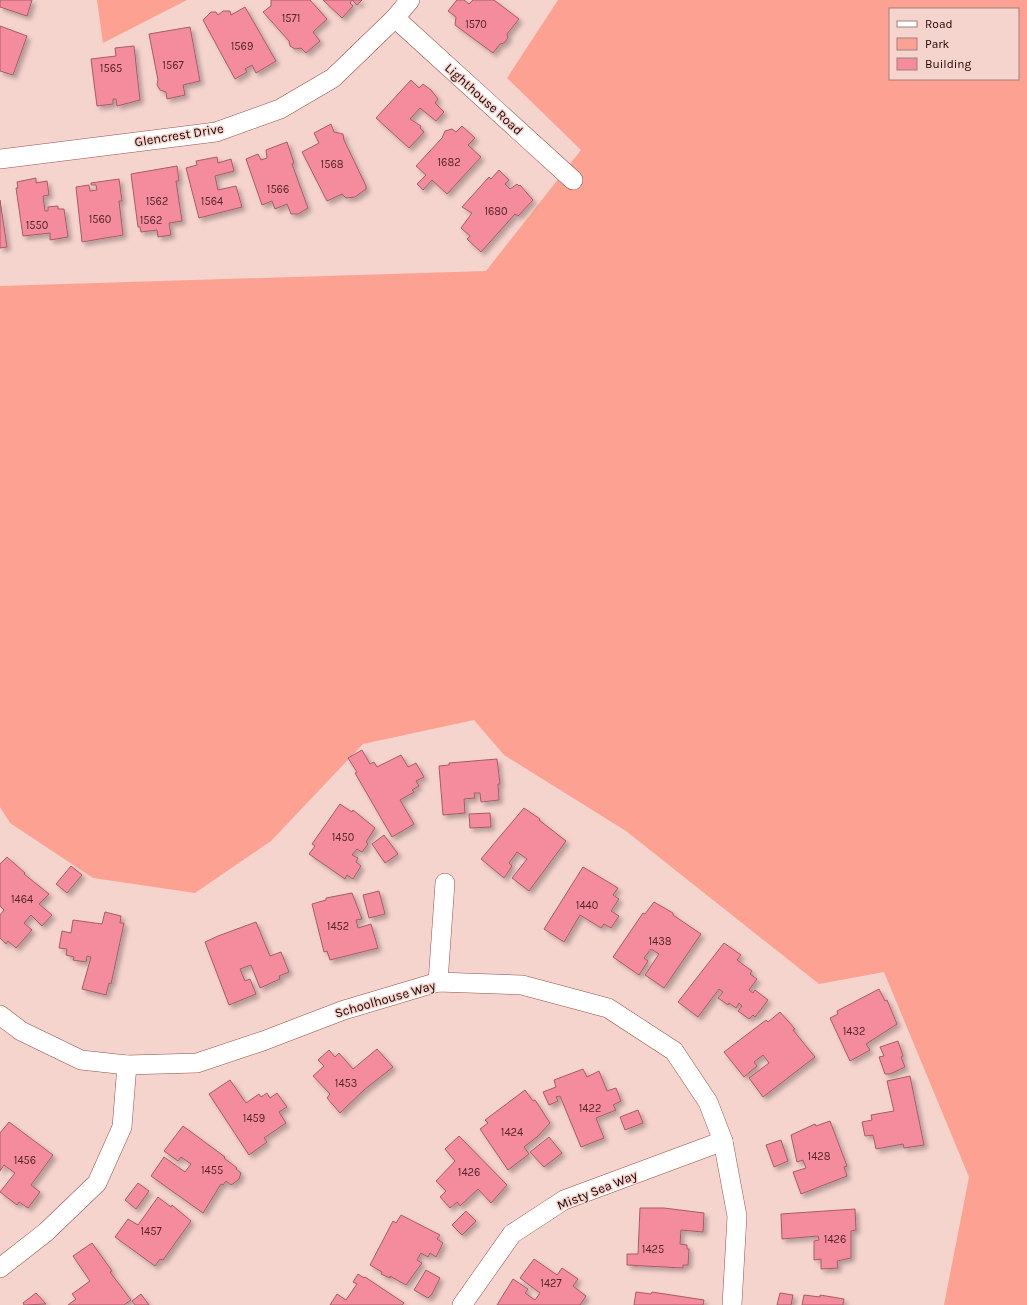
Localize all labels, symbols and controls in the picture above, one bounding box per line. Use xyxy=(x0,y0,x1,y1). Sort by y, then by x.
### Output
legend xyxy=(889,8,1019,80)
house number: 1571 xyxy=(282,12,300,25)
text: Road xyxy=(925,17,953,31)
house number: 1570 xyxy=(465,18,487,31)
text: Park xyxy=(925,37,950,51)
house number: 1569 xyxy=(231,40,253,53)
text: Building xyxy=(925,57,972,71)
house number: 1567 xyxy=(162,59,184,72)
street label: Lighthouse Road xyxy=(442,60,526,138)
house number: 1565 xyxy=(100,62,122,75)
street label: Glencrest Drive xyxy=(133,121,225,149)
house number: 1682 xyxy=(437,156,461,169)
house number: 1568 xyxy=(321,158,344,171)
house number: 1566 xyxy=(267,183,289,196)
house number: 1562 xyxy=(146,195,168,208)
house number: 1564 xyxy=(201,195,223,208)
house number: 1680 xyxy=(484,205,508,218)
house number: 1560 xyxy=(89,213,111,226)
house number: 1562 xyxy=(140,214,162,227)
house number: 1550 xyxy=(26,219,48,232)
house number: 1450 xyxy=(332,831,354,844)
house number: 1464 xyxy=(11,893,33,906)
house number: 1440 xyxy=(576,899,598,912)
house number: 1452 xyxy=(327,920,349,933)
house number: 1438 xyxy=(648,935,672,948)
street label: Schoolhouse Way xyxy=(333,977,437,1021)
house number: 1432 xyxy=(843,1025,865,1038)
house number: 1453 xyxy=(335,1077,357,1090)
house number: 1422 xyxy=(579,1102,601,1115)
house number: 1459 xyxy=(243,1112,265,1125)
house number: 1424 xyxy=(501,1126,523,1139)
house number: 1428 xyxy=(808,1150,831,1163)
house number: 1456 xyxy=(14,1154,36,1167)
house number: 1455 xyxy=(201,1164,223,1177)
house number: 1426 xyxy=(458,1166,480,1179)
street label: Misty Sea Way xyxy=(555,1167,639,1213)
house number: 1457 xyxy=(140,1225,162,1238)
house number: 1426 xyxy=(824,1233,846,1246)
house number: 1425 xyxy=(642,1243,664,1256)
house number: 1427 xyxy=(540,1277,562,1290)

